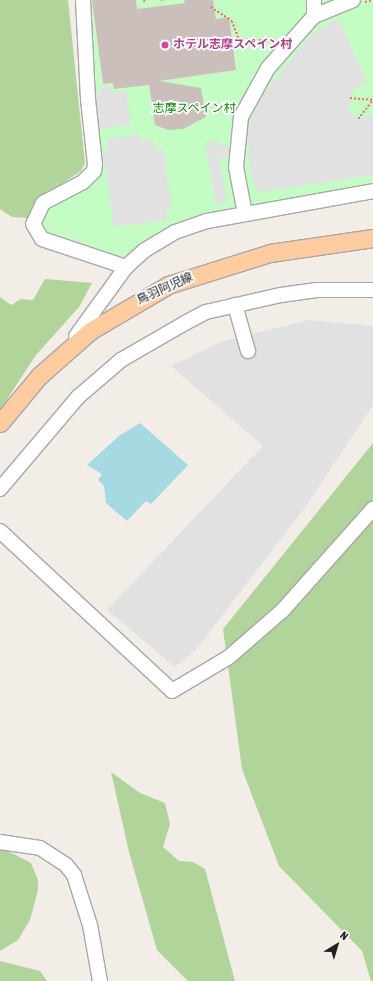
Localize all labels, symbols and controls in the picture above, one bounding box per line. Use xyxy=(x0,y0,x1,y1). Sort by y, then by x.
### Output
place label: ホテル志摩スペイン村 xyxy=(173,38,293,52)
marker: ホテル志摩スペイン村 xyxy=(160,40,170,50)
park label: 志摩スペイン村 xyxy=(152,102,236,116)
street label: 鳥羽阿児線 xyxy=(135,270,195,308)
north arrow xyxy=(317,925,357,965)
text: N xyxy=(338,929,351,942)

